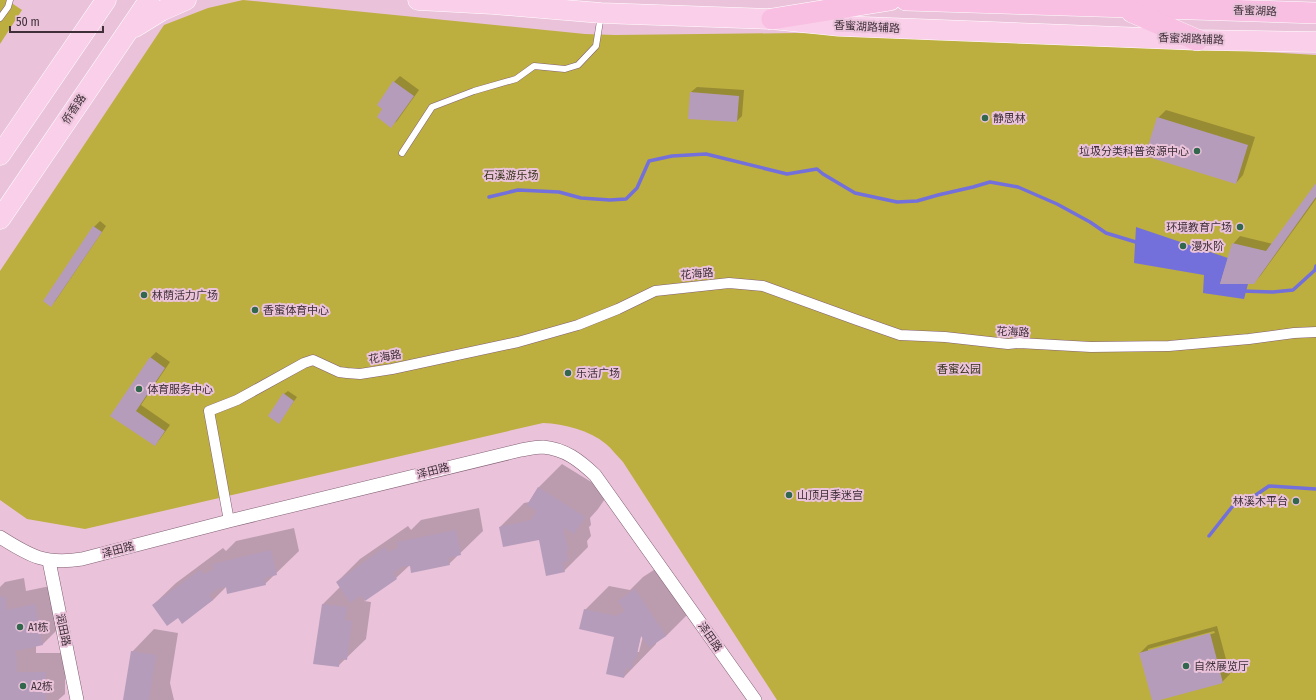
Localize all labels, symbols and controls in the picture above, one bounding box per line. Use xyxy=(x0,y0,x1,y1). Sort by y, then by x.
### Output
street label: 香蜜湖路 xyxy=(1233,4,1277,18)
scale bar xyxy=(10,8,103,34)
text: 50 m xyxy=(16,15,40,29)
street label: 香蜜湖路辅路 xyxy=(834,19,900,35)
street label: 香蜜湖路辅路 xyxy=(1158,31,1224,47)
street label: 侨香路 xyxy=(59,92,89,126)
place label: 静思林 xyxy=(993,112,1026,125)
marker: 静思林 xyxy=(980,113,990,123)
place label: 垃圾分类科普资源中心 xyxy=(1079,145,1189,158)
marker: 垃圾分类科普资源中心 xyxy=(1192,146,1202,156)
park label: 石溪游乐场 xyxy=(484,169,539,182)
place label: 环境教育广场 xyxy=(1166,221,1232,234)
marker: 环境教育广场 xyxy=(1235,222,1245,232)
place label: 漫水阶 xyxy=(1191,240,1224,253)
marker: 漫水阶 xyxy=(1178,241,1188,251)
street label: 花海路 xyxy=(680,266,714,282)
place label: 林荫活力广场 xyxy=(152,289,218,302)
marker: 林荫活力广场 xyxy=(139,290,149,300)
place label: 香蜜体育中心 xyxy=(263,304,329,317)
marker: 香蜜体育中心 xyxy=(250,305,260,315)
street label: 花海路 xyxy=(996,325,1030,339)
street label: 花海路 xyxy=(368,348,402,366)
park label: 香蜜公园 xyxy=(937,363,981,376)
place label: 乐活广场 xyxy=(576,367,620,380)
marker: 乐活广场 xyxy=(563,368,573,378)
place label: 体育服务中心 xyxy=(147,383,213,396)
marker: 体育服务中心 xyxy=(134,384,144,394)
street label: 泽田路 xyxy=(415,461,451,481)
place label: 山顶月季迷宫 xyxy=(797,489,863,502)
marker: 山顶月季迷宫 xyxy=(784,490,794,500)
place label: 林溪木平台 xyxy=(1233,495,1288,508)
marker: 林溪木平台 xyxy=(1291,496,1301,506)
street label: 泽田路 xyxy=(100,539,136,561)
street label: 润田路 xyxy=(53,613,73,647)
street label: 泽田路 xyxy=(695,620,725,654)
place label: A1栋 xyxy=(28,621,49,634)
marker: A1栋 xyxy=(15,622,25,632)
place label: 自然展览厅 xyxy=(1194,660,1249,673)
marker: 自然展览厅 xyxy=(1181,661,1191,671)
place label: A2栋 xyxy=(31,680,53,693)
marker: A2栋 xyxy=(18,681,28,691)

